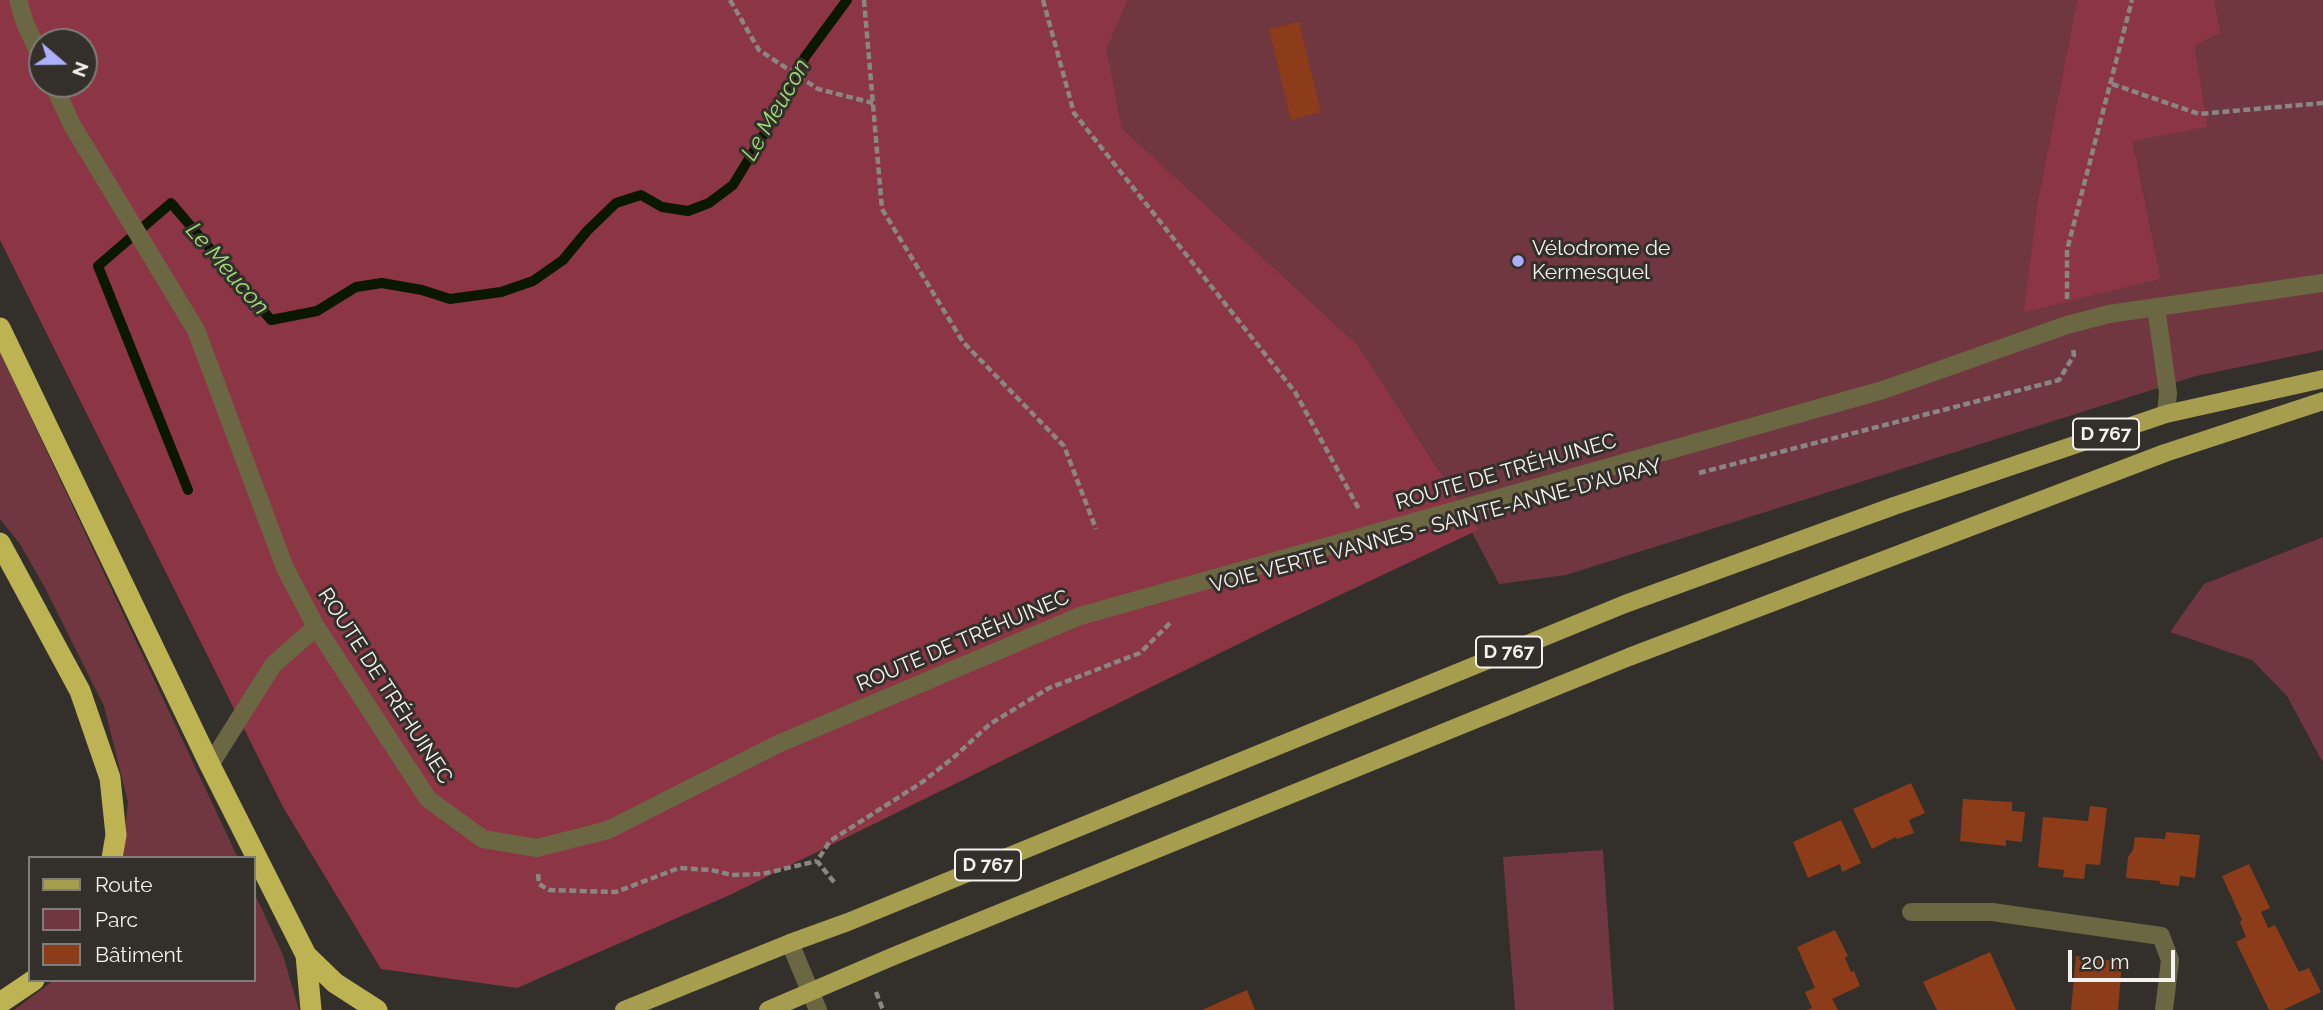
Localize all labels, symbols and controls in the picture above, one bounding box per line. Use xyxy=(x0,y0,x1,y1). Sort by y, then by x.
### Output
north arrow xyxy=(28,28,98,98)
water label: Le Meucon xyxy=(736,54,816,166)
text: N xyxy=(68,59,94,80)
water label: Le Meucon xyxy=(180,217,274,321)
place label: Vélodrome de Kermesquel xyxy=(1532,236,1670,286)
marker: Vélodrome de Kermesquel xyxy=(1510,253,1526,269)
road number: D 767 xyxy=(2073,418,2139,449)
street label: ROUTE DE TRÉHUINEC xyxy=(1393,428,1619,516)
street label: VOIE VERTE VANNES - SAINTE-ANNE-D'AURAY xyxy=(1207,453,1665,599)
street label: ROUTE DE TRÉHUINEC xyxy=(312,583,458,789)
street label: ROUTE DE TRÉHUINEC xyxy=(853,585,1073,697)
road number: D 767 xyxy=(1476,636,1542,667)
road number: D 767 xyxy=(955,850,1021,880)
legend xyxy=(28,856,256,982)
text: Route xyxy=(95,872,153,897)
text: Parc xyxy=(95,907,138,932)
scale bar xyxy=(2071,936,2178,980)
text: Bâtiment xyxy=(95,942,183,967)
text: 20 m xyxy=(2081,949,2129,974)

